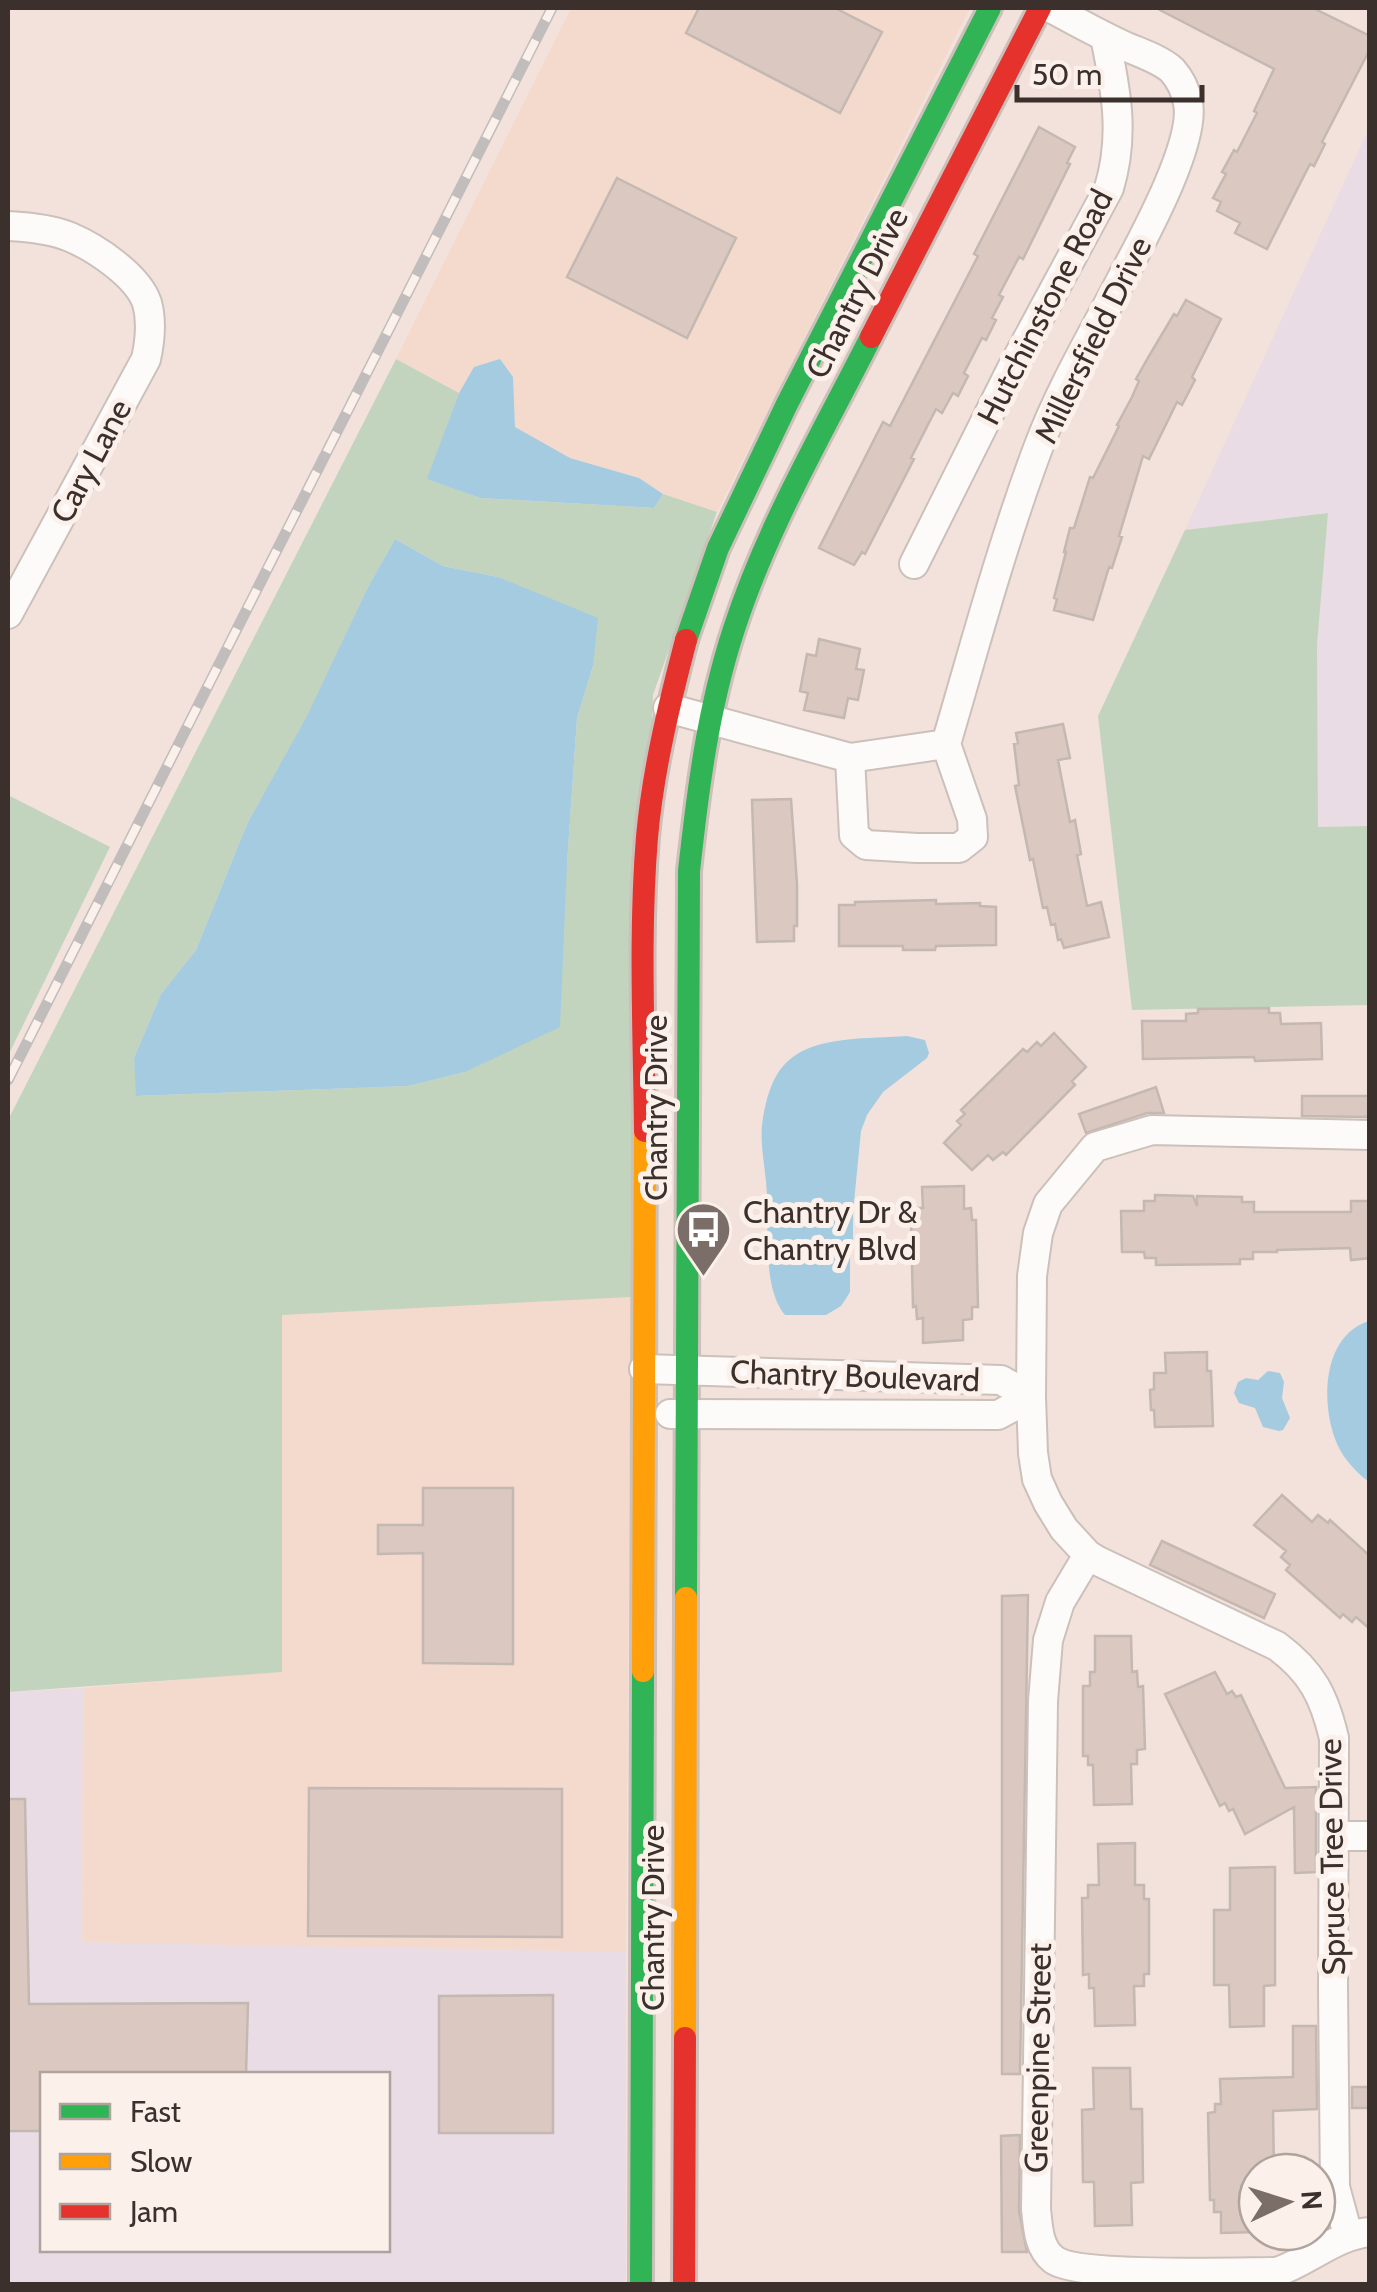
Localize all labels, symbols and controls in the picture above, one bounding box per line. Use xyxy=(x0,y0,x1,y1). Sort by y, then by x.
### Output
scale bar xyxy=(1017,40,1202,102)
text: 50 m xyxy=(1032,56,1102,93)
street label: Hutchinstone Road xyxy=(968,183,1121,431)
street label: Chantry Drive xyxy=(797,201,916,385)
street label: Millersfield Drive xyxy=(1026,230,1159,449)
street label: Cary Lane xyxy=(42,392,139,529)
street label: Chantry Drive xyxy=(636,1015,675,1201)
place label: Chantry Dr & Chantry Blvd xyxy=(743,1192,917,1268)
bus stop icon: Chantry Dr & Chantry Blvd xyxy=(674,1200,734,1279)
street label: Chantry Boulevard xyxy=(730,1352,981,1399)
street label: Spruce Tree Drive xyxy=(1310,1738,1353,1976)
street label: Chantry Drive xyxy=(633,1825,672,2011)
street label: Greenpine Street xyxy=(1016,1942,1059,2173)
legend xyxy=(40,2072,390,2252)
text: Fast xyxy=(130,2093,181,2130)
text: Slow xyxy=(130,2143,193,2180)
north arrow xyxy=(1237,2152,1337,2252)
text: N xyxy=(1294,2189,1330,2211)
text: Jam xyxy=(129,2193,178,2230)

